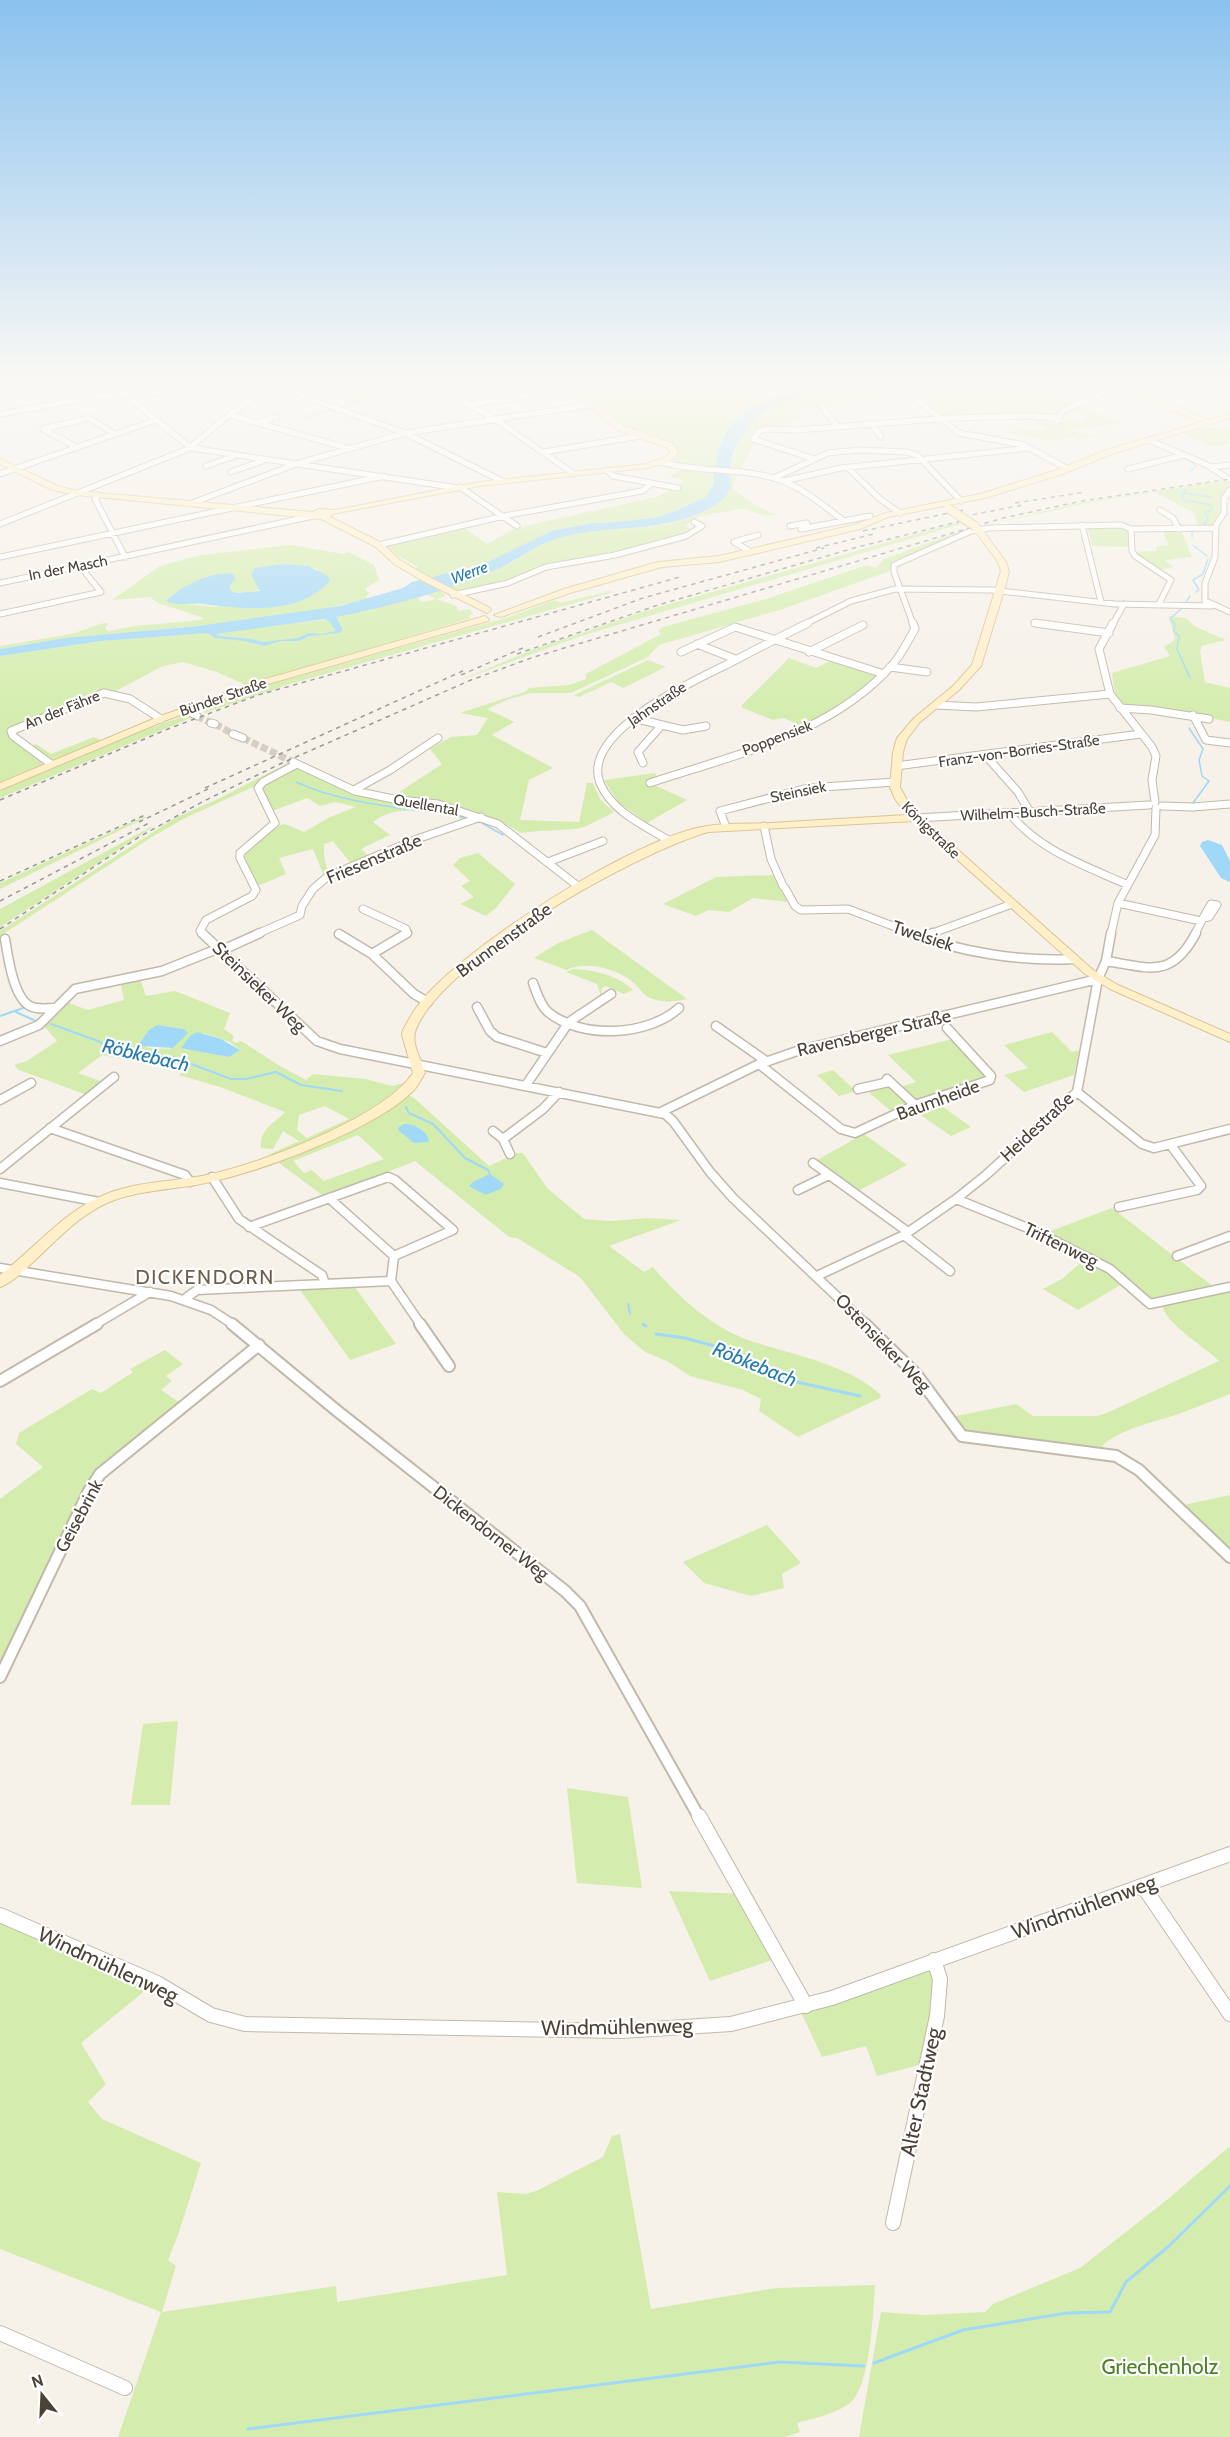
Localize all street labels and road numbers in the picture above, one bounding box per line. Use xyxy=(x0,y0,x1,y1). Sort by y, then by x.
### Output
street label: In der Masch xyxy=(27,552,109,584)
street label: Bünder Straße xyxy=(177,674,269,720)
street label: Jahnstraße xyxy=(623,678,690,731)
street label: An der Fähre xyxy=(22,687,103,733)
street label: Poppensiek xyxy=(740,716,815,760)
street label: Franz-von-Borries-Straße xyxy=(937,731,1101,771)
street label: Steinsiek xyxy=(768,777,828,807)
street label: Quellental xyxy=(392,790,460,820)
street label: Königstraße xyxy=(898,798,964,863)
street label: Wilhelm-Busch-Straße xyxy=(960,799,1106,825)
street label: Friesenstraße xyxy=(323,829,425,889)
street label: Brunnenstraße xyxy=(452,898,556,982)
street label: Twelsiek xyxy=(890,916,957,957)
street label: Steinsieker Weg xyxy=(208,937,311,1038)
street label: Ravensberger Straße xyxy=(795,1005,953,1061)
street label: Baumheide xyxy=(894,1075,982,1125)
street label: Heidestraße xyxy=(996,1088,1078,1166)
street label: Triftenweg xyxy=(1020,1218,1103,1273)
street label: Ostensieker Weg xyxy=(831,1289,936,1397)
street label: Geisebrink xyxy=(51,1475,108,1556)
street label: Dickendorner Weg xyxy=(429,1481,554,1586)
street label: Windmühlenweg xyxy=(1008,1869,1160,1944)
street label: Windmühlenweg xyxy=(34,1921,183,2008)
street label: Windmühlenweg xyxy=(541,2013,694,2040)
street label: Alter Stadtweg xyxy=(895,2025,946,2159)

